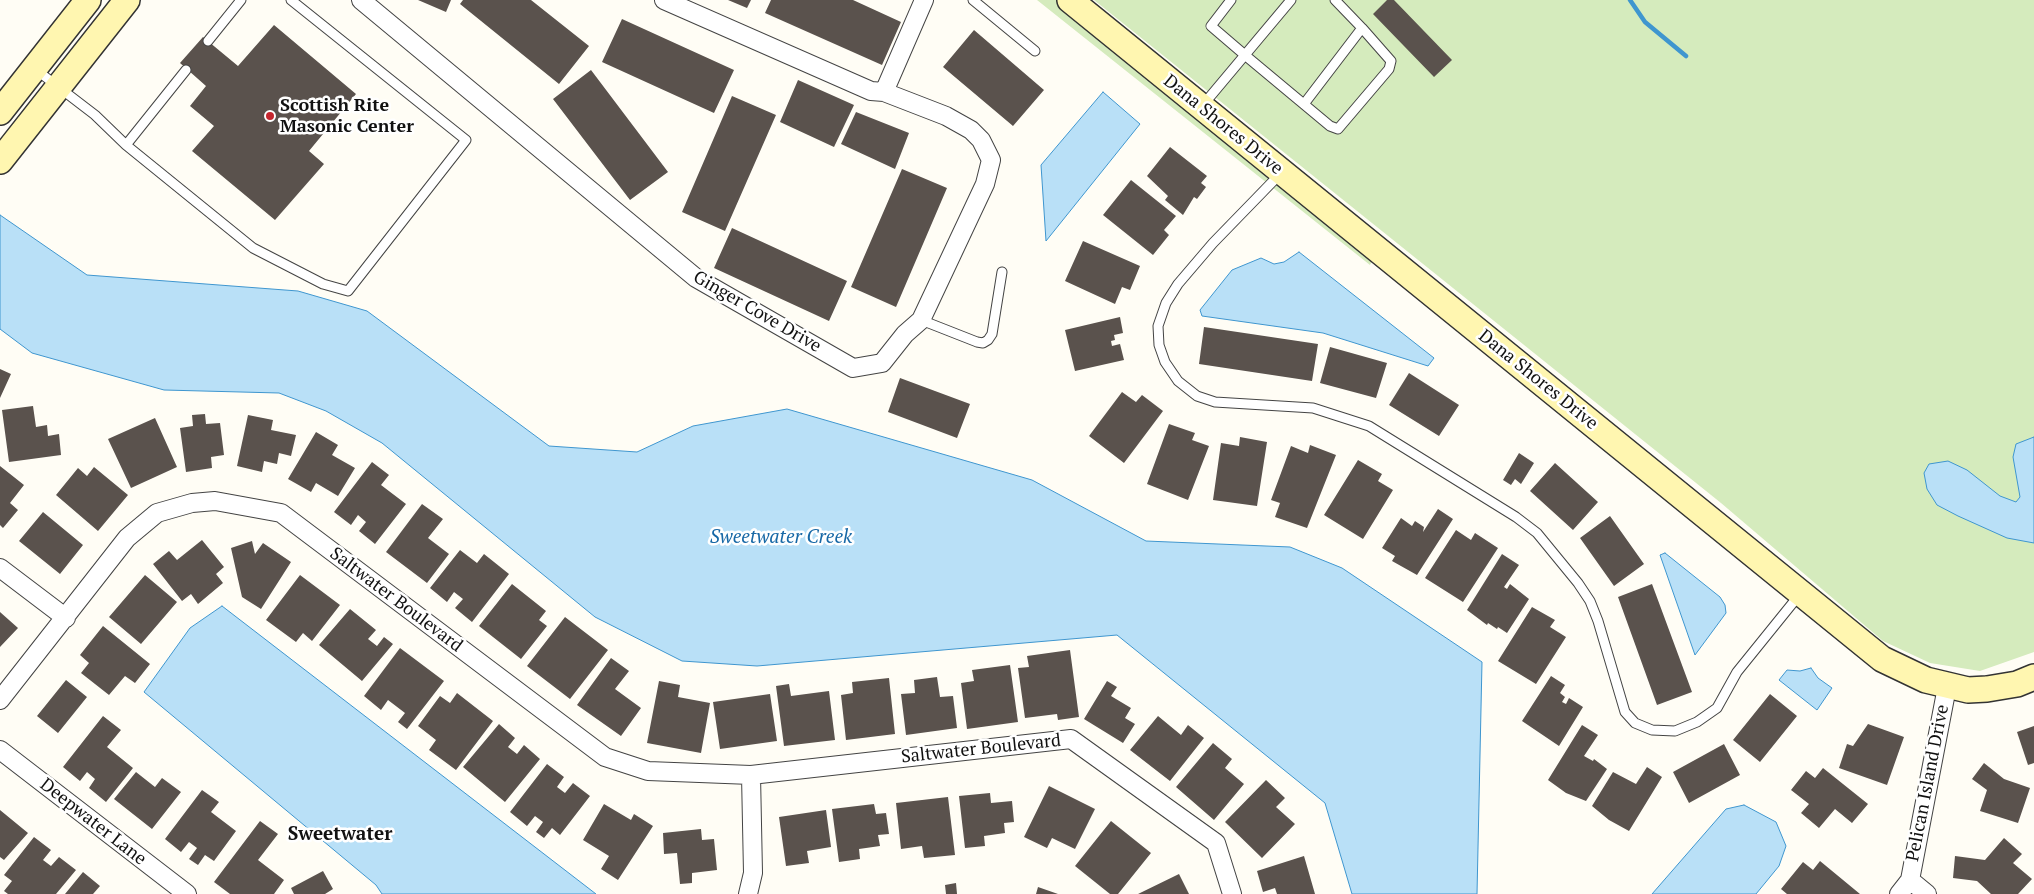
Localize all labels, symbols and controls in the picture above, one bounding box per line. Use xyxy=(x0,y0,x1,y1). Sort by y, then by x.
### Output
street label: Dana Shores Drive xyxy=(1159,70,1287,180)
place label: Scottish Rite Masonic Center xyxy=(280,95,414,138)
marker: Scottish Rite Masonic Center xyxy=(264,110,276,122)
street label: Ginger Cove Drive xyxy=(689,267,825,357)
street label: Dana Shores Drive xyxy=(1474,325,1602,435)
water label: Sweetwater Creek xyxy=(710,527,852,549)
street label: Saltwater Boulevard xyxy=(325,543,467,657)
street label: Pelican Island Drive xyxy=(1902,703,1954,863)
street label: Saltwater Boulevard xyxy=(900,730,1062,768)
street label: Deepwater Lane xyxy=(36,774,150,870)
district label: Sweetwater xyxy=(288,824,392,846)

